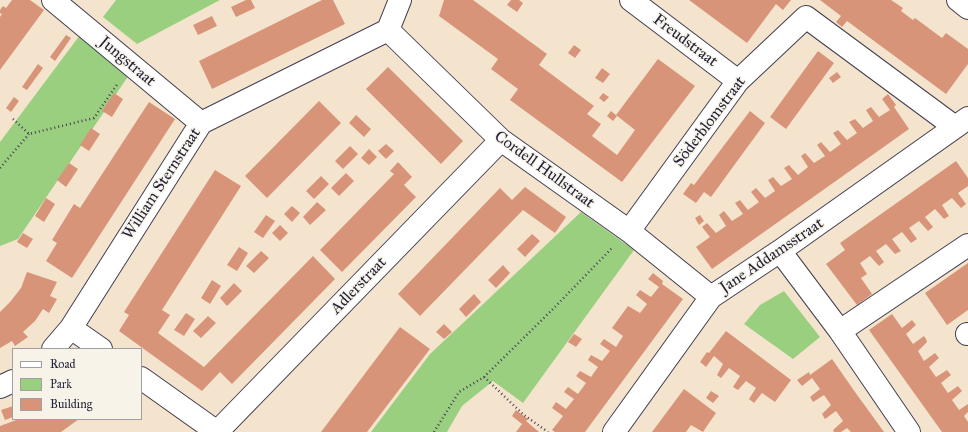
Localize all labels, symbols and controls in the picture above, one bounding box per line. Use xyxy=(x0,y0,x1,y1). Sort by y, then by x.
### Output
street label: Freudstraat xyxy=(649,11,721,71)
street label: Jungstraat xyxy=(95,33,159,91)
street label: Söderblomstraat xyxy=(670,73,750,171)
street label: William Sternstraat xyxy=(119,125,205,243)
street label: Cordell Hullstraat xyxy=(490,127,598,213)
street label: Jane Addamsstraat xyxy=(716,214,828,298)
street label: Adlerstraat xyxy=(327,253,391,319)
legend xyxy=(12,348,142,420)
text: Road xyxy=(50,357,76,371)
text: Park xyxy=(50,377,72,391)
text: Building xyxy=(50,397,92,411)

